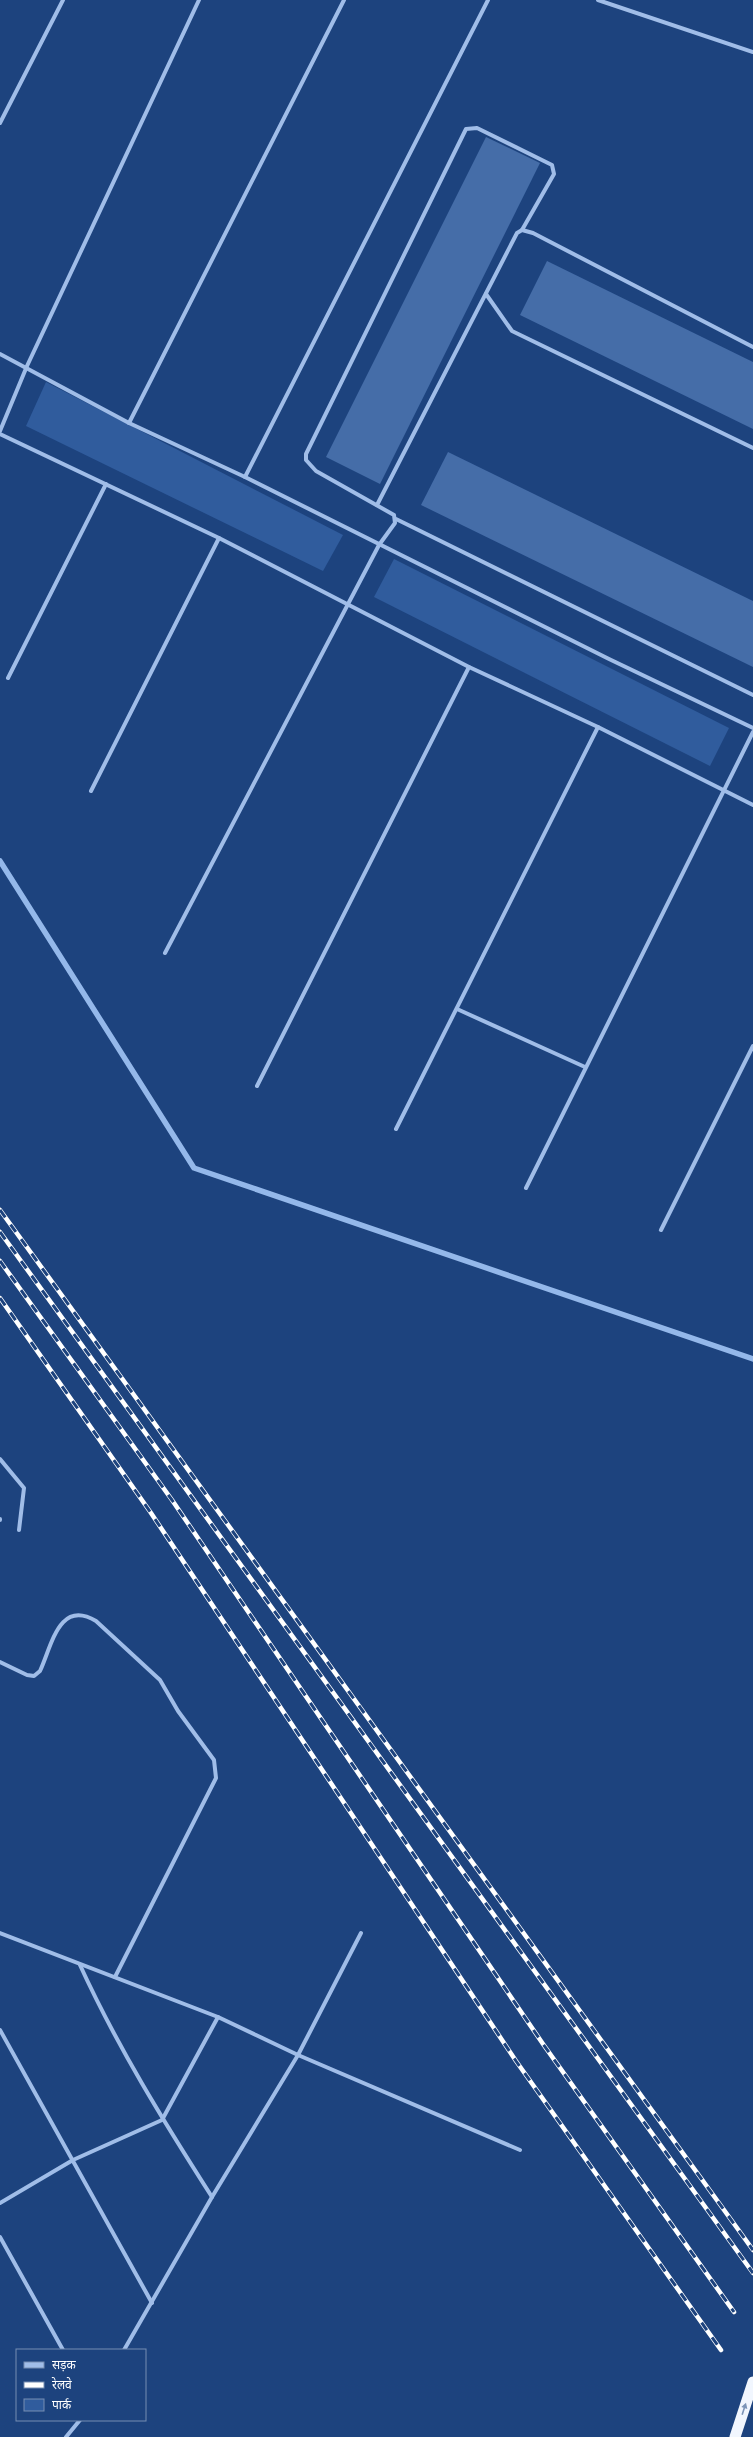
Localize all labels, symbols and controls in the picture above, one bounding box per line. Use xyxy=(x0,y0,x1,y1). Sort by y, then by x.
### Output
legend xyxy=(16,2349,146,2421)
text: सड़क xyxy=(52,2357,77,2372)
text: रेलवे xyxy=(52,2377,72,2392)
text: पार्क xyxy=(52,2397,72,2412)
one-way arrow xyxy=(741,2403,747,2415)

